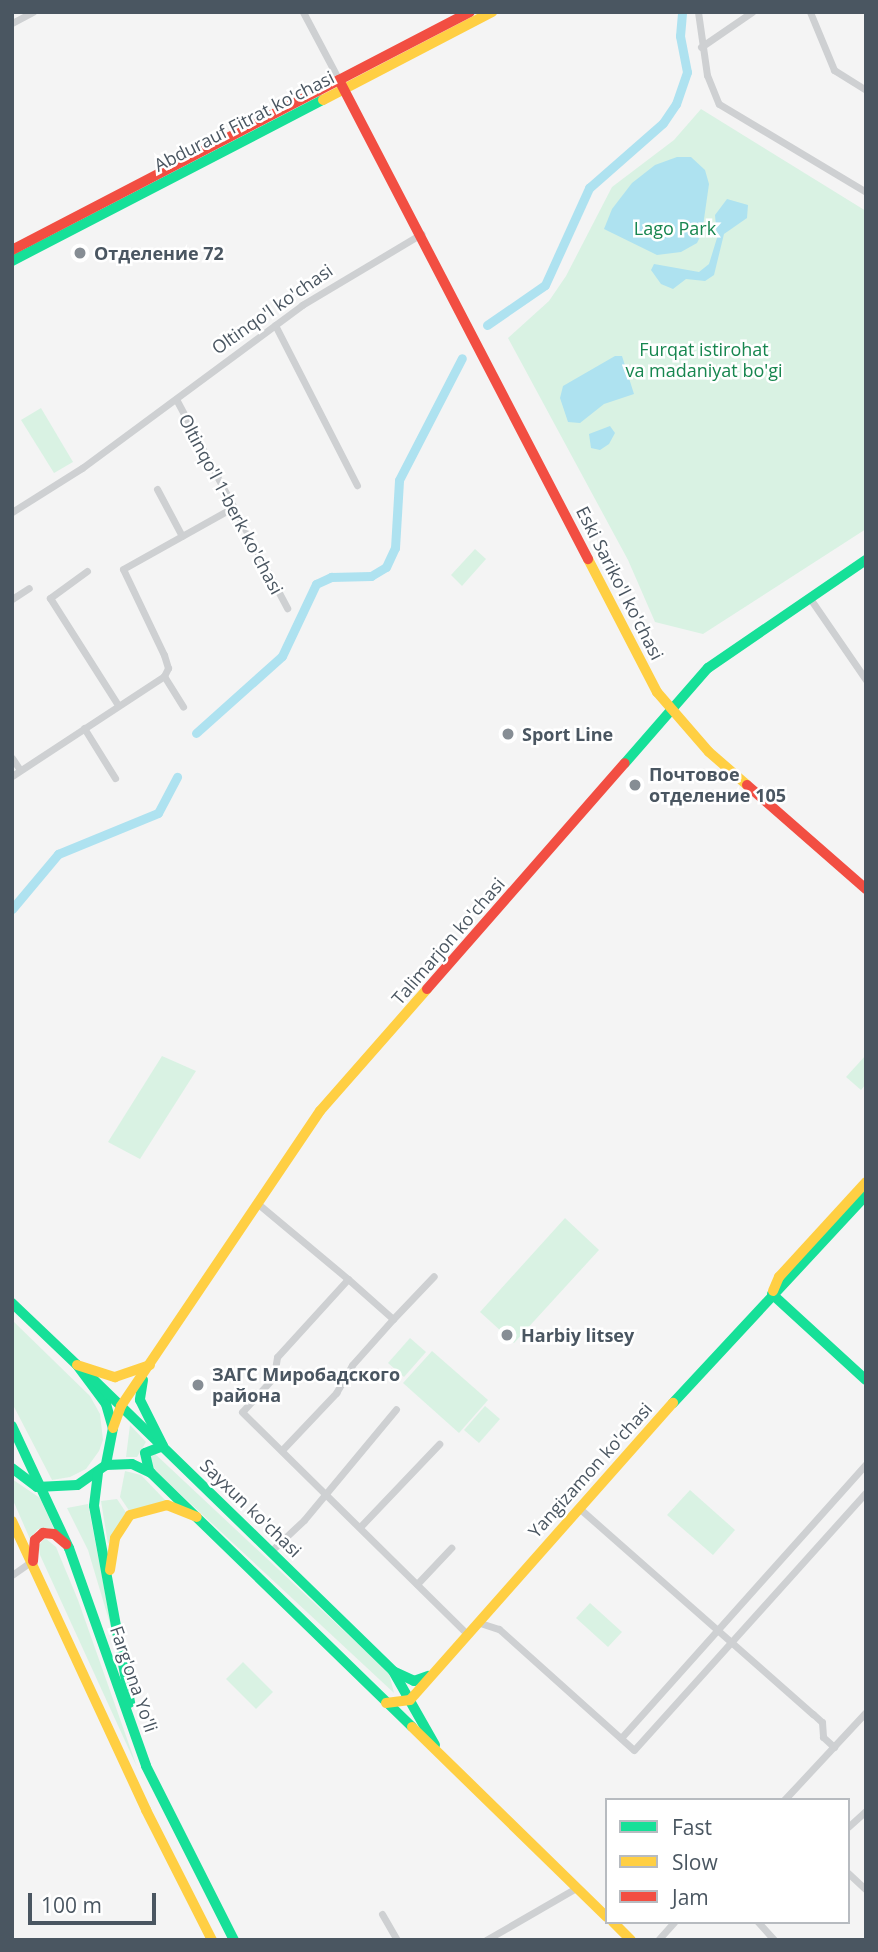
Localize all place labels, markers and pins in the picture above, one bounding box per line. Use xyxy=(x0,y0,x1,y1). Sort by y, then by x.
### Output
place label: Отделение 72 xyxy=(94,242,224,264)
marker: Отделение 72 xyxy=(72,245,88,261)
place label: Sport Line xyxy=(522,723,613,745)
marker: Sport Line xyxy=(500,726,516,742)
place label: Почтовое отделение 105 xyxy=(649,764,786,806)
marker: Почтовое отделение 105 xyxy=(627,777,643,793)
place label: Harbiy litsey xyxy=(521,1324,634,1346)
marker: Harbiy litsey xyxy=(499,1327,515,1343)
place label: ЗАГС Миробадского района xyxy=(212,1364,400,1406)
marker: ЗАГС Миробадского района xyxy=(190,1377,206,1393)

